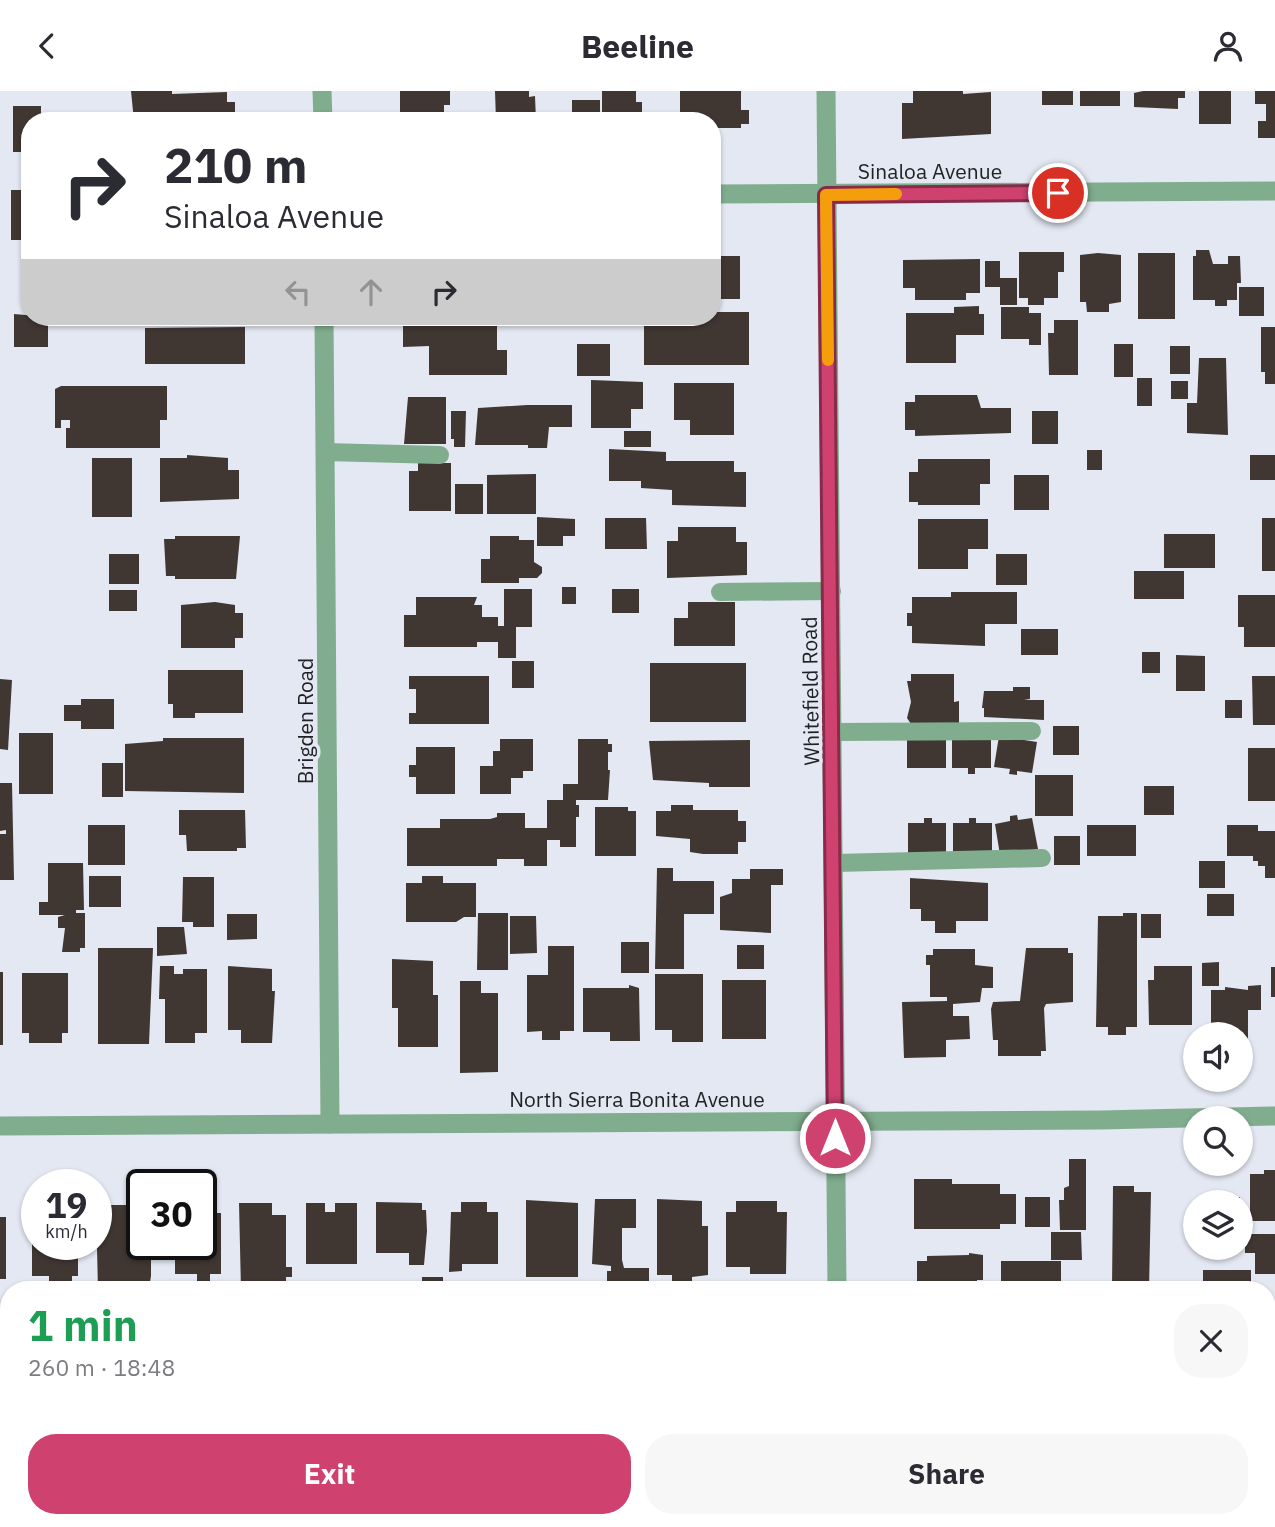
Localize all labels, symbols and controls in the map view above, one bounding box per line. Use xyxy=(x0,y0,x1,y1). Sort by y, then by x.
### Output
text: Beeline xyxy=(581,25,694,67)
icon: back xyxy=(28,27,66,65)
icon: person xyxy=(1209,27,1247,65)
text: 210 m xyxy=(164,133,308,196)
icon: right xyxy=(49,140,140,231)
street label: Sinaloa Avenue xyxy=(858,157,1002,185)
pin xyxy=(1028,163,1088,223)
icon: arrive xyxy=(1039,174,1077,212)
text: Sinaloa Avenue xyxy=(164,195,384,237)
icon: left xyxy=(279,273,317,311)
icon: ahead xyxy=(352,273,390,311)
icon: right xyxy=(425,273,463,311)
street label: Whitefield Road xyxy=(795,616,825,766)
street label: Brigden Road xyxy=(291,658,319,784)
map controls xyxy=(1183,1022,1253,1260)
button: sound xyxy=(1183,1022,1253,1092)
street label: North Sierra Bonita Avenue xyxy=(509,1085,765,1113)
position arrow xyxy=(798,1101,872,1175)
button: search xyxy=(1183,1106,1253,1176)
speed limit sign: 30 xyxy=(126,1169,217,1260)
text: 19 xyxy=(45,1182,88,1228)
button: layers xyxy=(1183,1190,1253,1260)
text: km/h xyxy=(45,1220,88,1243)
text: 1 min xyxy=(28,1298,138,1353)
button: close xyxy=(1174,1304,1248,1378)
text: 260 m · 18:48 xyxy=(28,1352,175,1382)
button: Exit xyxy=(28,1434,631,1514)
button: Share xyxy=(645,1434,1248,1514)

